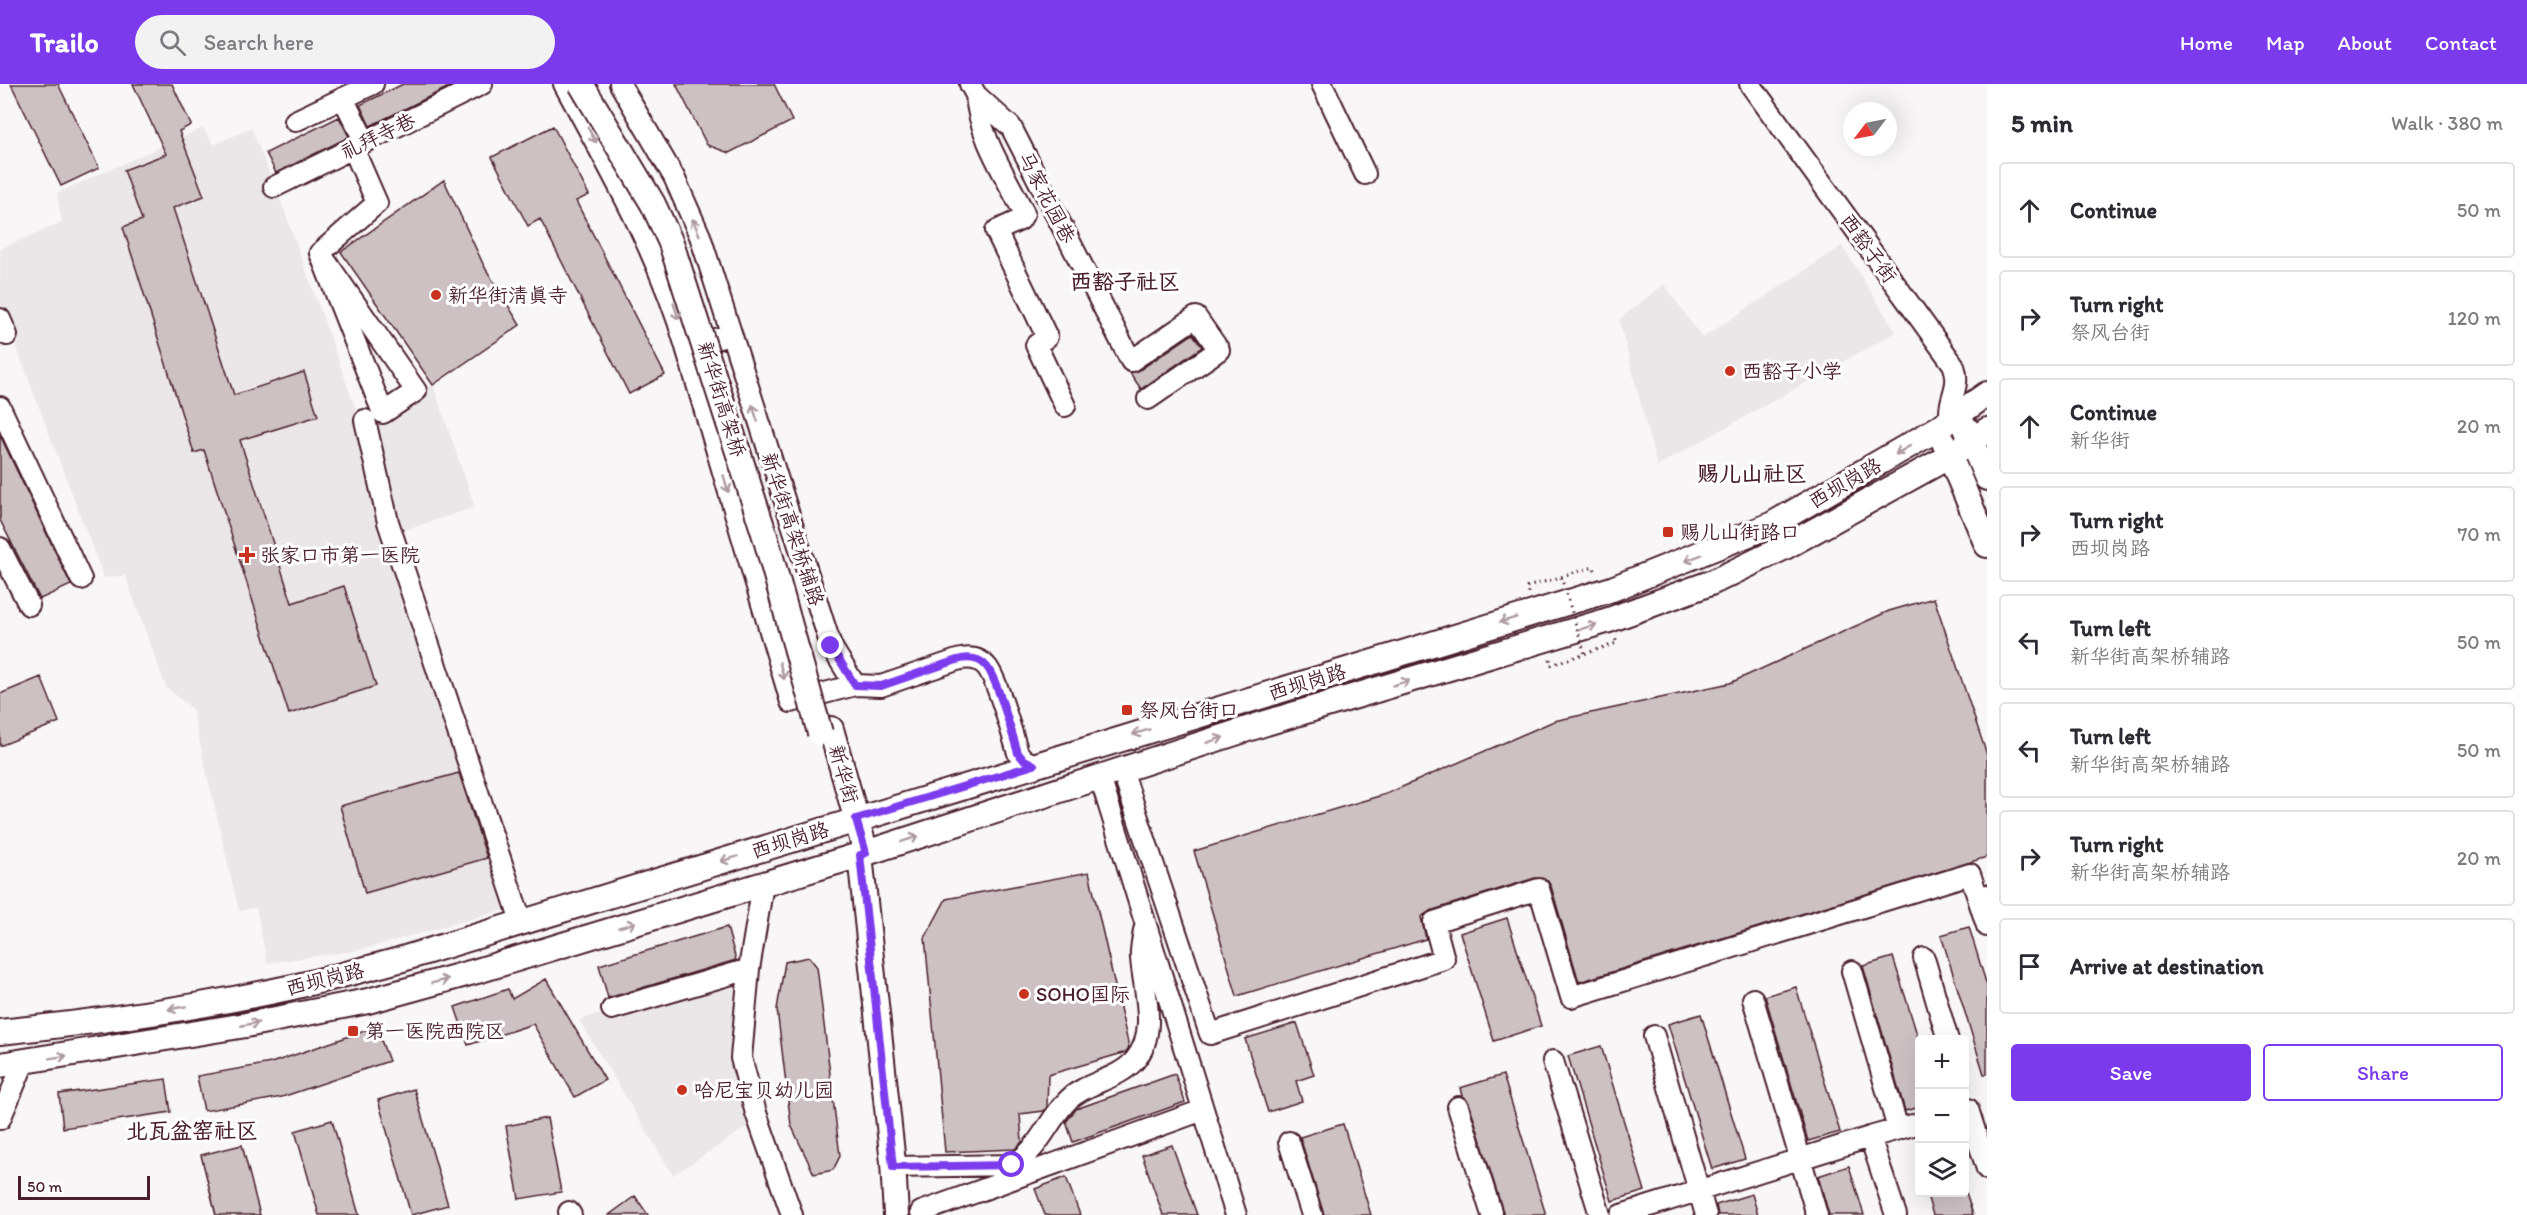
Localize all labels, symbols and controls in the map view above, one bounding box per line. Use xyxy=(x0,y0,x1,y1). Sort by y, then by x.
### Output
search box xyxy=(135,15,555,69)
text: Trailo xyxy=(30,25,99,59)
icon: search xyxy=(156,26,189,59)
text: Search here xyxy=(204,29,314,56)
text: Home xyxy=(2180,30,2233,55)
text: Map xyxy=(2266,30,2305,55)
text: About xyxy=(2338,30,2392,55)
text: Contact xyxy=(2425,30,2497,55)
north arrow xyxy=(1843,102,1897,156)
street label: 礼拜寺巷 xyxy=(337,107,420,164)
text: 5 min xyxy=(2011,107,2073,139)
text: Walk · 380 m xyxy=(2391,111,2503,135)
one-way arrow xyxy=(587,126,598,144)
street label: 马家花园巷 xyxy=(1014,147,1081,248)
icon: ahead xyxy=(2013,194,2046,227)
text: Continue xyxy=(2070,197,2157,224)
text: 50 m xyxy=(2457,198,2501,222)
street label: 西豁子街 xyxy=(1836,209,1902,287)
one-way arrow xyxy=(690,219,701,237)
district label: 西豁子社区 xyxy=(1070,268,1180,295)
place label: 新华街清真寺 xyxy=(448,283,568,307)
marker: 新华街清真寺 xyxy=(429,288,443,302)
text: Turn right xyxy=(2070,291,2164,318)
one-way arrow xyxy=(671,301,682,320)
icon: right xyxy=(2013,302,2046,335)
text: 120 m xyxy=(2448,306,2501,330)
text: 祭风台街 xyxy=(2070,320,2150,344)
street label: 新华街高架桥 xyxy=(693,338,751,460)
place label: 西豁子小学 xyxy=(1742,359,1842,383)
marker: 西豁子小学 xyxy=(1723,364,1737,378)
text: Continue xyxy=(2070,399,2157,426)
one-way arrow xyxy=(749,404,760,423)
icon: ahead xyxy=(2013,410,2046,443)
text: 20 m xyxy=(2457,414,2501,438)
text: 新华街 xyxy=(2070,428,2130,452)
one-way arrow xyxy=(1895,444,1912,456)
street label: 新华街高架桥辅路 xyxy=(757,449,829,610)
street label: 西坝岗路 xyxy=(1804,452,1887,513)
district label: 赐儿山社区 xyxy=(1697,460,1807,487)
one-way arrow xyxy=(721,474,732,493)
text: Turn right xyxy=(2070,507,2164,534)
icon: right xyxy=(2013,518,2046,551)
place label: 赐儿山街路口 xyxy=(1680,520,1800,544)
text: 70 m xyxy=(2457,522,2501,546)
marker: 赐儿山街路口 xyxy=(1661,525,1675,539)
text: 西坝岗路 xyxy=(2070,536,2150,560)
place label: 张家口市第一医院 xyxy=(260,543,420,567)
marker: 张家口市第一医院 xyxy=(238,546,256,564)
one-way arrow xyxy=(1684,553,1702,564)
one-way arrow xyxy=(1499,615,1518,626)
text: Turn left xyxy=(2070,615,2151,642)
one-way arrow xyxy=(1578,621,1597,632)
icon: left xyxy=(2013,626,2046,659)
text: 50 m xyxy=(2457,630,2501,654)
route end xyxy=(817,632,843,658)
text: 新华街高架桥辅路 xyxy=(2070,644,2230,668)
street label: 西坝岗路 xyxy=(1265,659,1350,705)
one-way arrow xyxy=(776,661,788,680)
one-way arrow xyxy=(1391,677,1410,688)
place label: 祭风台街口 xyxy=(1139,698,1239,722)
marker: 祭风台街口 xyxy=(1120,703,1134,717)
text: Turn left xyxy=(2070,723,2151,750)
one-way arrow xyxy=(1132,727,1151,738)
one-way arrow xyxy=(1205,734,1224,745)
icon: left xyxy=(2013,734,2046,767)
text: 50 m xyxy=(2457,738,2501,762)
street label: 新华街 xyxy=(824,742,864,806)
text: 新华街高架桥辅路 xyxy=(2070,752,2230,776)
street label: 西坝岗路 xyxy=(748,817,833,863)
text: Turn right xyxy=(2070,831,2164,858)
one-way arrow xyxy=(900,833,919,844)
icon: right xyxy=(2013,842,2046,875)
text: 20 m xyxy=(2457,846,2501,870)
one-way arrow xyxy=(720,854,739,865)
text: 新华街高架桥辅路 xyxy=(2070,860,2230,884)
one-way arrow xyxy=(617,919,636,930)
icon: arrive xyxy=(2013,950,2046,983)
text: Arrive at destination xyxy=(2070,953,2264,980)
street label: 西坝岗路 xyxy=(283,957,368,1000)
one-way arrow xyxy=(430,975,449,986)
place label: SOHO国际 xyxy=(1036,982,1130,1006)
marker: SOHO国际 xyxy=(1017,987,1031,1001)
one-way arrow xyxy=(167,1003,187,1014)
one-way arrow xyxy=(240,1018,259,1029)
place label: 第一医院西院区 xyxy=(365,1019,505,1043)
marker: 第一医院西院区 xyxy=(346,1024,360,1038)
map controls xyxy=(1915,1035,1969,1197)
button: + xyxy=(1915,1035,1969,1089)
button: Save xyxy=(2011,1044,2251,1101)
button: Share xyxy=(2263,1044,2503,1101)
one-way arrow xyxy=(48,1052,67,1063)
place label: 哈尼宝贝幼儿园 xyxy=(694,1078,834,1102)
marker: 哈尼宝贝幼儿园 xyxy=(675,1083,689,1097)
button: − xyxy=(1915,1089,1969,1143)
district label: 北瓦盆窑社区 xyxy=(126,1117,258,1144)
button: layers xyxy=(1915,1143,1969,1197)
route start xyxy=(998,1151,1024,1177)
scale bar xyxy=(18,1173,150,1200)
text: 50 m xyxy=(27,1177,62,1196)

